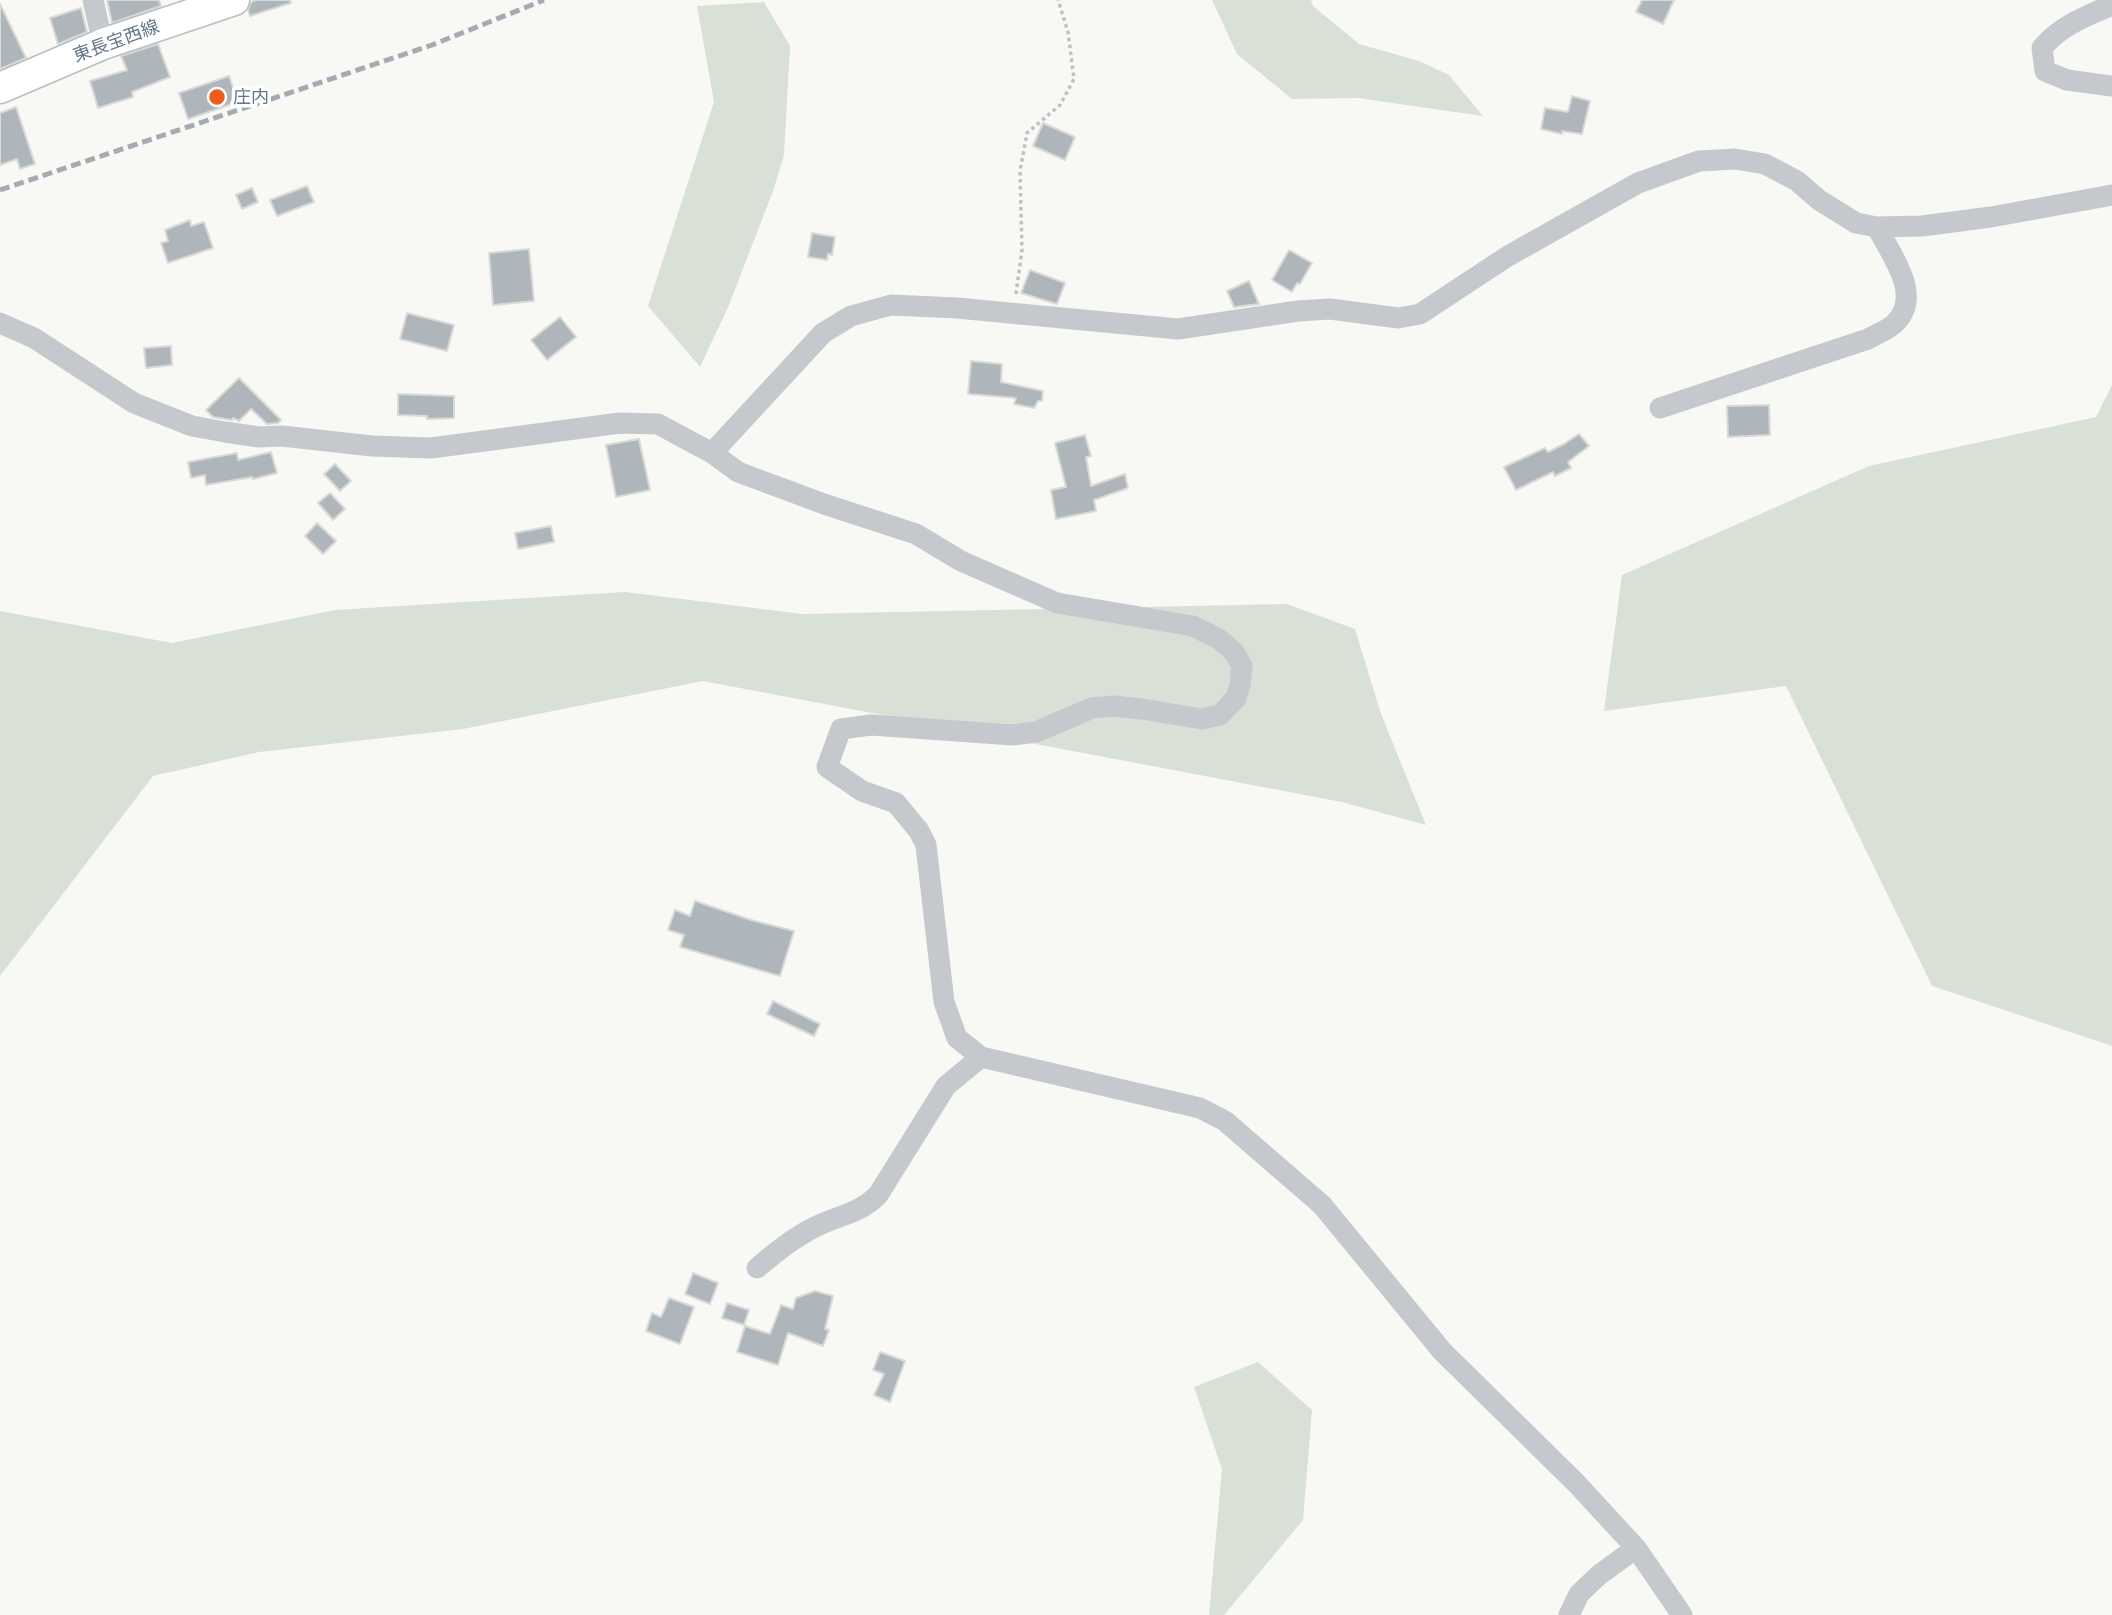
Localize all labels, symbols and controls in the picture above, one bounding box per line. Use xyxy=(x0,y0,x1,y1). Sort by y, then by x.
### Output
street label: 東長宝西線 xyxy=(70,15,162,67)
place label: 庄内 xyxy=(233,86,269,108)
marker: 庄内 xyxy=(207,87,227,107)

